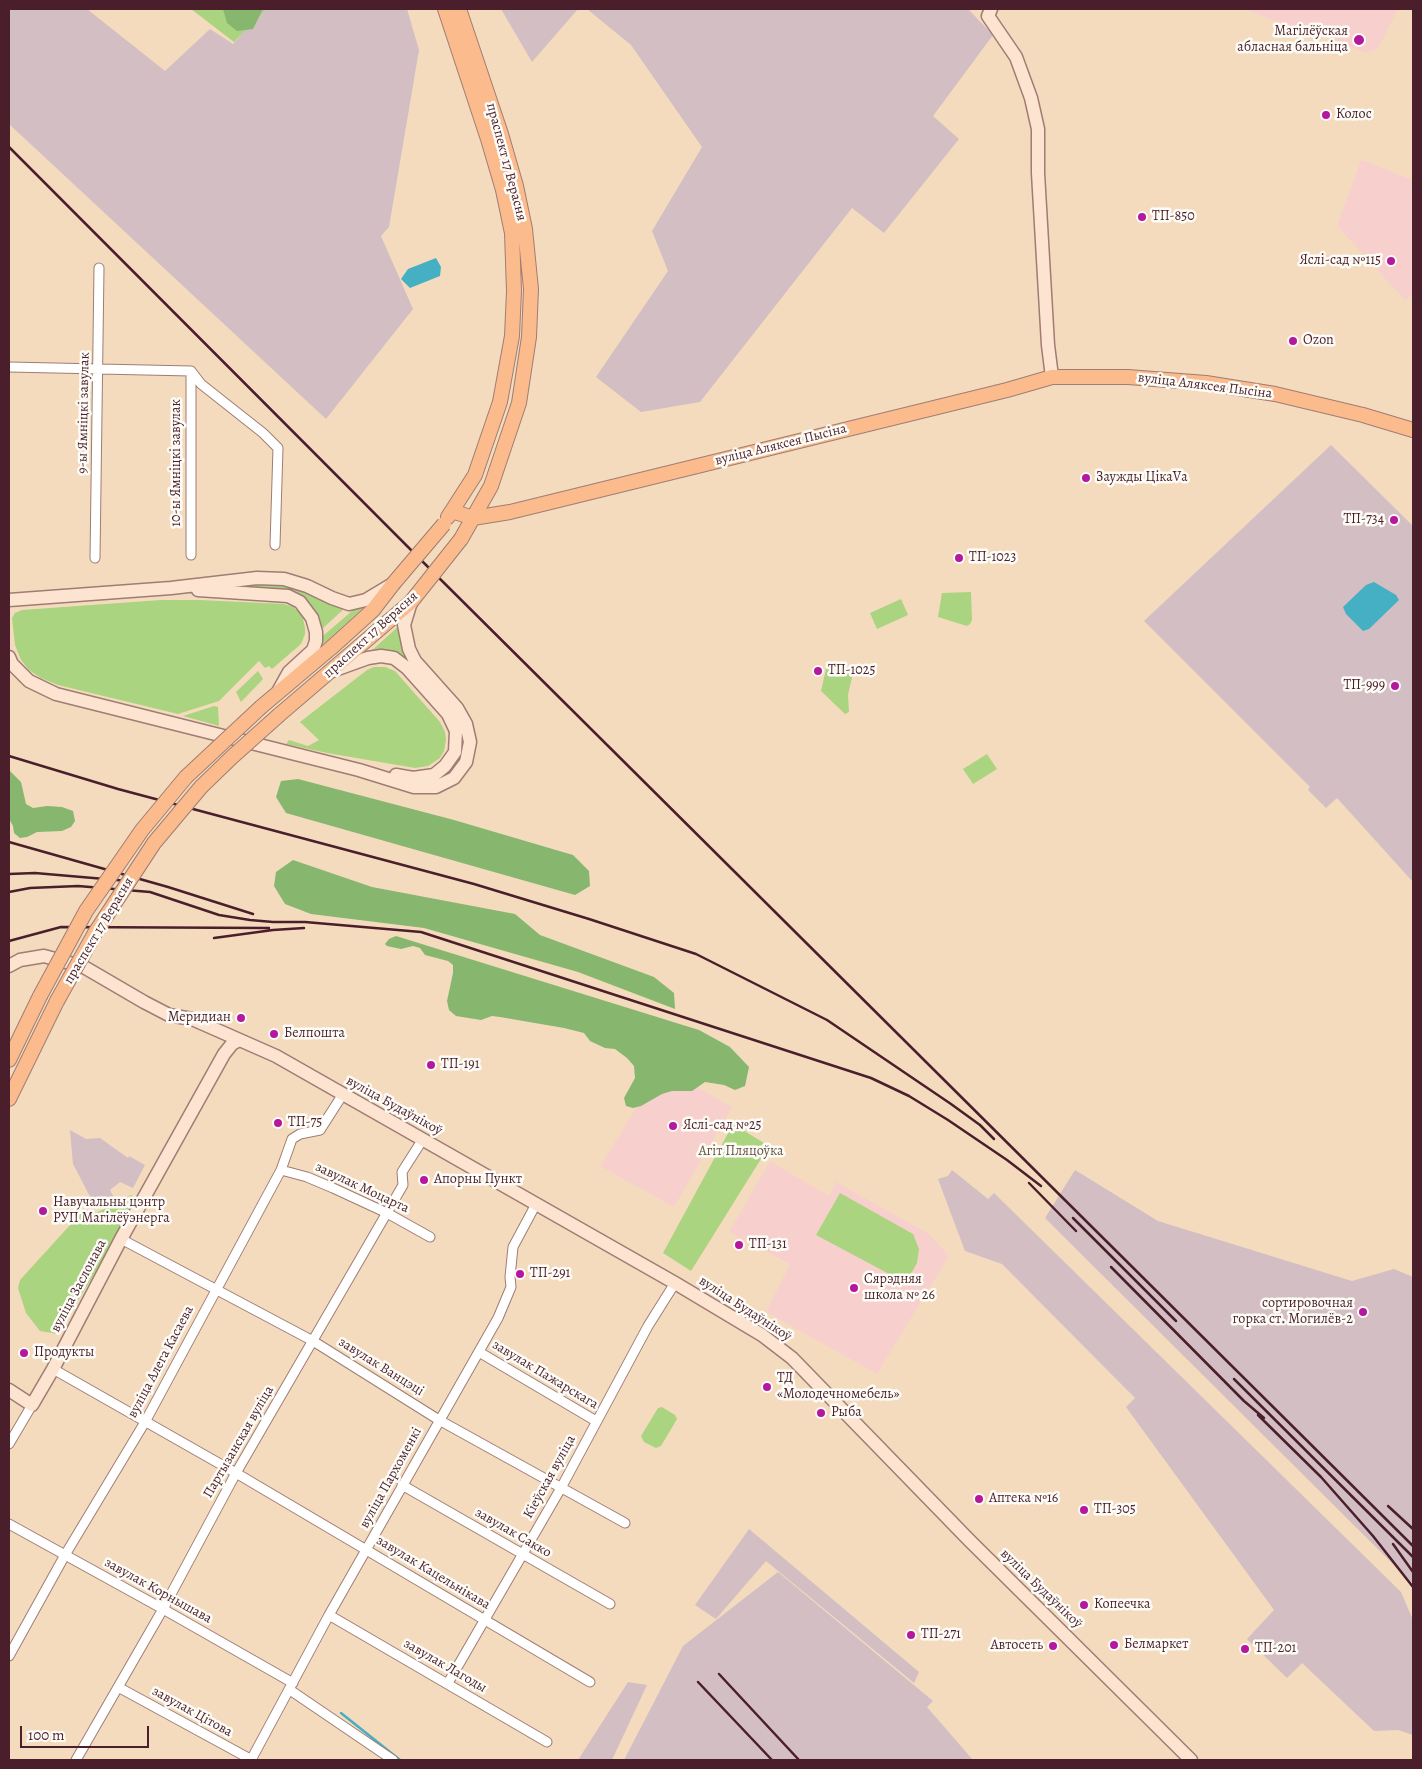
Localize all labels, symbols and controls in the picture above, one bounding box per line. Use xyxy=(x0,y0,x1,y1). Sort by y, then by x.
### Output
place label: Магілёўская абласная бальніца xyxy=(1237,24,1348,56)
marker: Магілёўская абласная бальніца xyxy=(1352,33,1366,47)
street label: праспект 17 Верасня xyxy=(482,101,530,223)
place label: Колос xyxy=(1336,107,1372,123)
marker: Колос xyxy=(1320,109,1332,121)
place label: ТП-850 xyxy=(1152,209,1195,225)
marker: ТП-850 xyxy=(1136,211,1148,223)
place label: Яслі-сад №115 xyxy=(1299,253,1381,269)
marker: Яслі-сад №115 xyxy=(1385,255,1397,267)
place label: Ozon xyxy=(1303,333,1334,349)
marker: Ozon xyxy=(1287,335,1299,347)
street label: 9-ы Ямніцкі завулак xyxy=(75,352,93,474)
street label: вуліца Аляксея Пысіна xyxy=(1137,369,1273,403)
street label: 10-ы Ямніцкі завулак xyxy=(169,399,185,527)
street label: вуліца Аляксея Пысіна xyxy=(713,421,849,469)
place label: Заужды ЦікаVа xyxy=(1096,470,1188,486)
marker: Заужды ЦікаVа xyxy=(1080,472,1092,484)
place label: ТП-734 xyxy=(1343,512,1384,528)
marker: ТП-734 xyxy=(1388,514,1400,526)
place label: ТП-1023 xyxy=(969,550,1016,566)
marker: ТП-1023 xyxy=(953,552,965,564)
street label: праспект 17 Верасня xyxy=(320,588,422,682)
place label: ТП-1025 xyxy=(828,663,875,679)
marker: ТП-1025 xyxy=(812,665,824,677)
place label: ТП-999 xyxy=(1343,678,1385,694)
marker: ТП-999 xyxy=(1389,680,1401,692)
street label: праспект 17 Верасня xyxy=(61,875,137,987)
place label: Меридиан xyxy=(168,1010,231,1026)
marker: Меридиан xyxy=(235,1012,247,1024)
place label: Белпошта xyxy=(284,1026,345,1042)
marker: Белпошта xyxy=(268,1028,280,1040)
place label: ТП-191 xyxy=(441,1057,479,1073)
marker: ТП-191 xyxy=(425,1059,437,1071)
street label: вуліца Будаўнікоў xyxy=(343,1073,445,1139)
place label: ТП-75 xyxy=(288,1115,322,1131)
marker: ТП-75 xyxy=(272,1117,284,1129)
place label: Яслі-сад №25 xyxy=(683,1118,762,1134)
marker: Яслі-сад №25 xyxy=(667,1120,679,1132)
park label: Агіт Пляцоўка xyxy=(699,1144,783,1160)
street label: завулак Моцарта xyxy=(312,1159,412,1217)
place label: Апорны Пункт xyxy=(434,1172,522,1188)
marker: Апорны Пункт xyxy=(418,1174,430,1186)
place label: Навучальны цэнтр РУП Магілёўэнерга xyxy=(53,1195,170,1228)
marker: Навучальны цэнтр РУП Магілёўэнерга xyxy=(37,1205,49,1217)
street label: вуліца Заслонава xyxy=(48,1237,110,1335)
place label: ТП-131 xyxy=(749,1237,787,1253)
marker: ТП-131 xyxy=(733,1239,745,1251)
place label: ТП-291 xyxy=(530,1266,570,1282)
marker: ТП-291 xyxy=(514,1268,526,1280)
place label: Сярэдняя школа № 26 xyxy=(864,1272,935,1304)
street label: вуліца Будаўнікоў xyxy=(695,1273,795,1345)
marker: Сярэдняя школа № 26 xyxy=(848,1282,860,1294)
place label: сортировочная горка ст. Могилёв-2 xyxy=(1233,1296,1353,1328)
street label: вуліца Алега Касаева xyxy=(124,1303,198,1421)
marker: сортировочная горка ст. Могилёв-2 xyxy=(1357,1306,1369,1318)
street label: завулак Ванцэці xyxy=(335,1334,427,1400)
street label: завулак Пажарскага xyxy=(489,1337,601,1413)
place label: Продукты xyxy=(34,1345,94,1361)
marker: Продукты xyxy=(18,1347,30,1359)
place label: ТД «Молодечномебель» xyxy=(777,1371,899,1404)
marker: ТД «Молодечномебель» xyxy=(761,1381,773,1393)
street label: Партызанская вуліца xyxy=(200,1383,278,1501)
place label: Рыба xyxy=(831,1405,862,1421)
marker: Рыба xyxy=(815,1407,827,1419)
street label: вуліца Пархоменкі xyxy=(356,1425,426,1531)
street label: Кіеўская вуліца xyxy=(520,1432,580,1522)
place label: Аптека №16 xyxy=(989,1491,1058,1507)
marker: Аптека №16 xyxy=(973,1493,985,1505)
place label: ТП-305 xyxy=(1094,1502,1136,1518)
street label: завулак Сакко xyxy=(472,1504,554,1562)
marker: ТП-305 xyxy=(1078,1504,1090,1516)
street label: завулак Кацельнікава xyxy=(373,1532,493,1614)
street label: вуліца Будаўнікоў xyxy=(997,1546,1085,1632)
street label: завулак Корнышава xyxy=(101,1554,215,1628)
place label: Копеечка xyxy=(1094,1597,1150,1613)
marker: Копеечка xyxy=(1078,1599,1090,1611)
place label: ТП-271 xyxy=(921,1627,961,1643)
marker: ТП-271 xyxy=(905,1629,917,1641)
street label: завулак Лагоды xyxy=(400,1635,490,1697)
place label: Белмаркет xyxy=(1124,1637,1188,1653)
place label: Автосеть xyxy=(991,1638,1043,1654)
marker: Белмаркет xyxy=(1108,1639,1120,1651)
marker: Автосеть xyxy=(1047,1640,1059,1652)
place label: ТП-201 xyxy=(1255,1641,1296,1657)
marker: ТП-201 xyxy=(1239,1643,1251,1655)
street label: завулак Цітова xyxy=(149,1683,235,1741)
scale bar xyxy=(22,1716,151,1748)
text: 100 m xyxy=(28,1725,65,1745)

